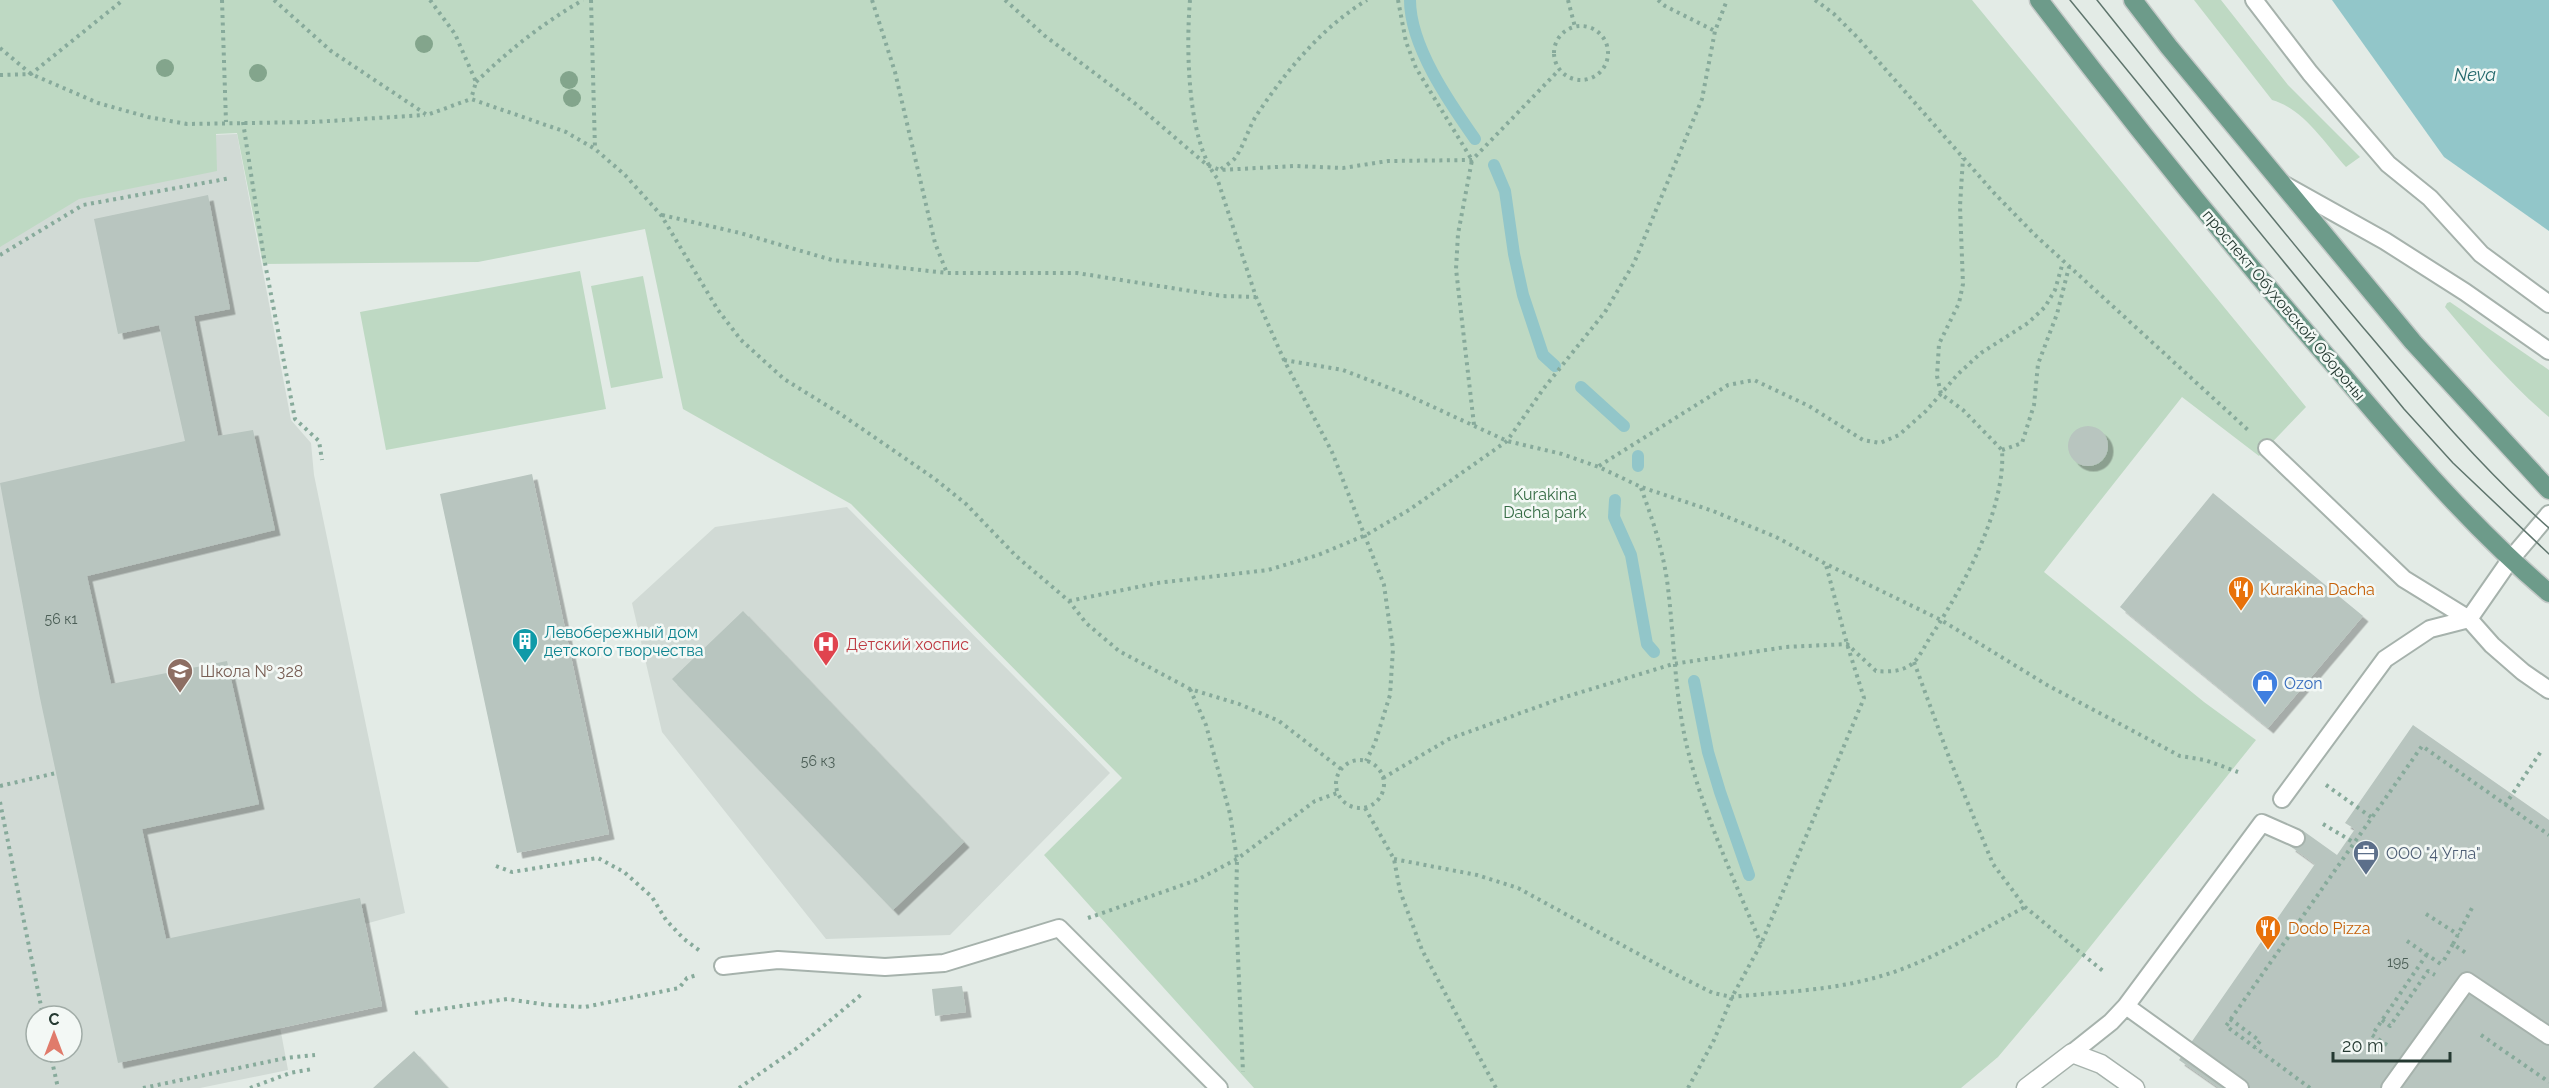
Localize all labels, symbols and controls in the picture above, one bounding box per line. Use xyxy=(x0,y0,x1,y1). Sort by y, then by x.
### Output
water label: Neva xyxy=(2454,64,2496,85)
street label: проспект Обуховской Обороны xyxy=(2199,206,2369,404)
park label: Kurakina Dacha park xyxy=(1503,485,1587,522)
restaurant icon: Kurakina Dacha xyxy=(2226,574,2256,612)
place label: Kurakina Dacha xyxy=(2260,580,2375,599)
house number: 56 к1 xyxy=(45,611,77,627)
place label: Левобережный дом детского творчества xyxy=(544,623,704,660)
building icon: Левобережный дом детского творчества xyxy=(510,626,540,664)
hospital icon: Детский хоспис xyxy=(811,629,841,667)
place label: Детский хоспис xyxy=(846,635,969,654)
school or university icon: Школа № 328 xyxy=(165,656,195,694)
place label: Школа № 328 xyxy=(200,662,303,681)
shop icon: Ozon xyxy=(2250,668,2280,706)
place label: Ozon xyxy=(2284,674,2323,693)
house number: 56 к3 xyxy=(801,753,835,769)
office icon: ООО "4 Угла" xyxy=(2351,838,2381,876)
place label: ООО "4 Угла" xyxy=(2386,844,2481,863)
restaurant icon: Dodo Pizza xyxy=(2253,913,2283,951)
place label: Dodo Pizza xyxy=(2288,919,2370,938)
house number: 195 xyxy=(2387,954,2409,970)
north arrow xyxy=(24,1004,84,1064)
text: С xyxy=(49,1010,60,1029)
scale bar xyxy=(2333,1025,2450,1063)
text: 20 m xyxy=(2342,1035,2384,1056)

